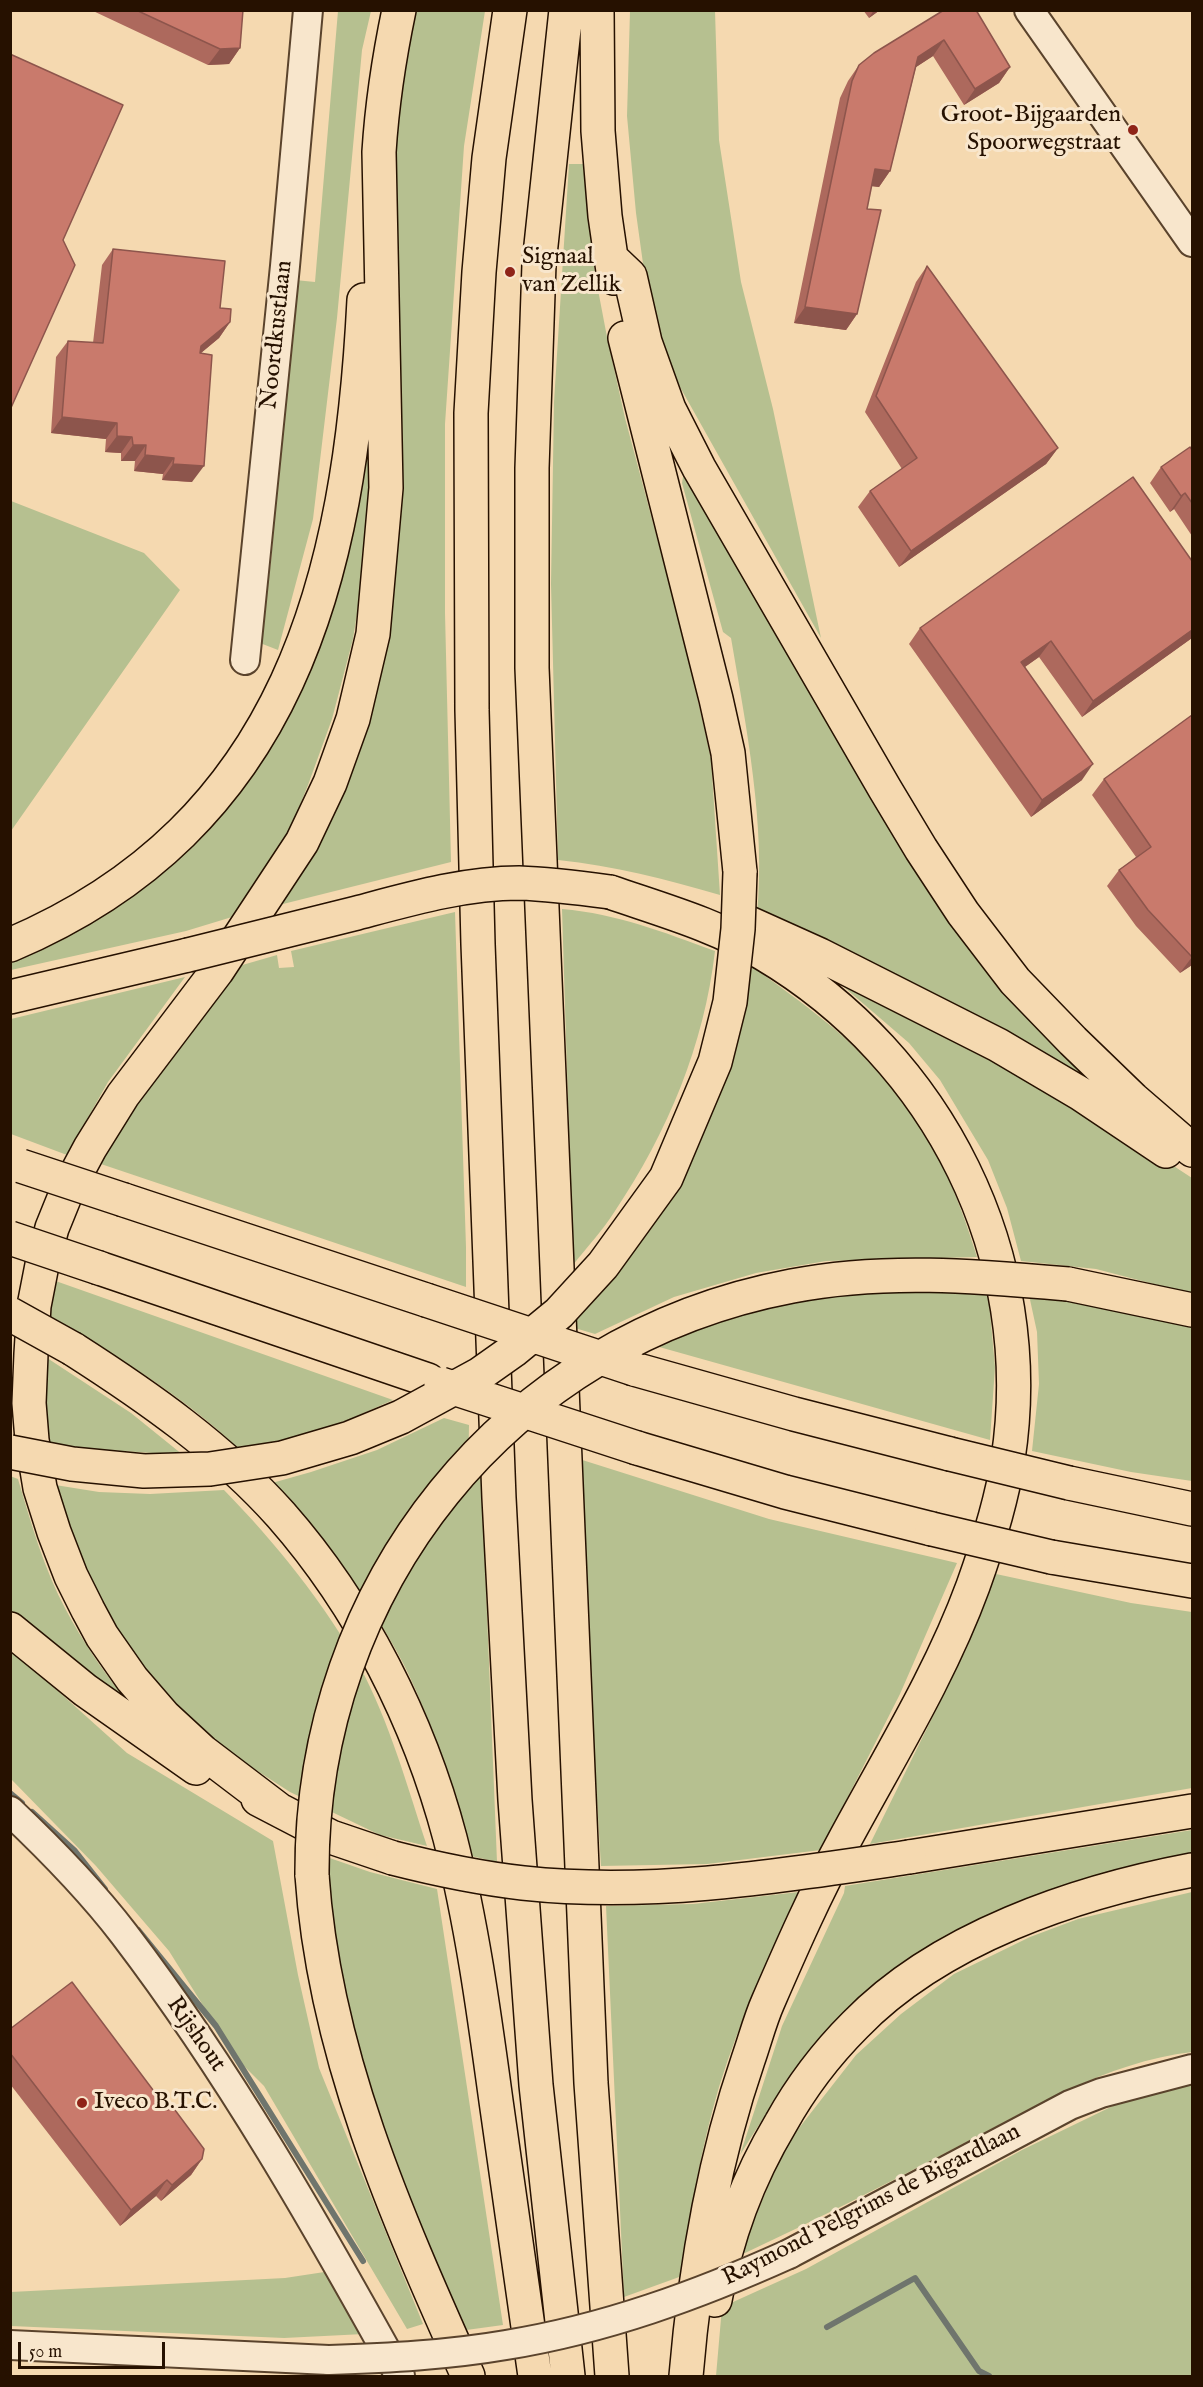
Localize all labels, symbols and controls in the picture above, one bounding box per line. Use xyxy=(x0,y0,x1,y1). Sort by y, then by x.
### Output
place label: Groot-Bijgaarden Spoorwegstraat xyxy=(941,102,1121,158)
marker: Groot-Bijgaarden Spoorwegstraat xyxy=(1126,123,1140,137)
place label: Signaal van Zellik xyxy=(522,244,621,300)
street label: Noordkustlaan xyxy=(256,259,300,411)
marker: Signaal van Zellik xyxy=(503,265,517,279)
street label: Rijshout xyxy=(159,1992,231,2078)
place label: Iveco B.T.C. xyxy=(94,2089,217,2117)
marker: Iveco B.T.C. xyxy=(75,2096,89,2110)
street label: Raymond Pelgrims de Bigardlaan xyxy=(718,2118,1026,2294)
scale bar xyxy=(21,2330,168,2368)
text: 50 m xyxy=(29,2341,62,2364)

